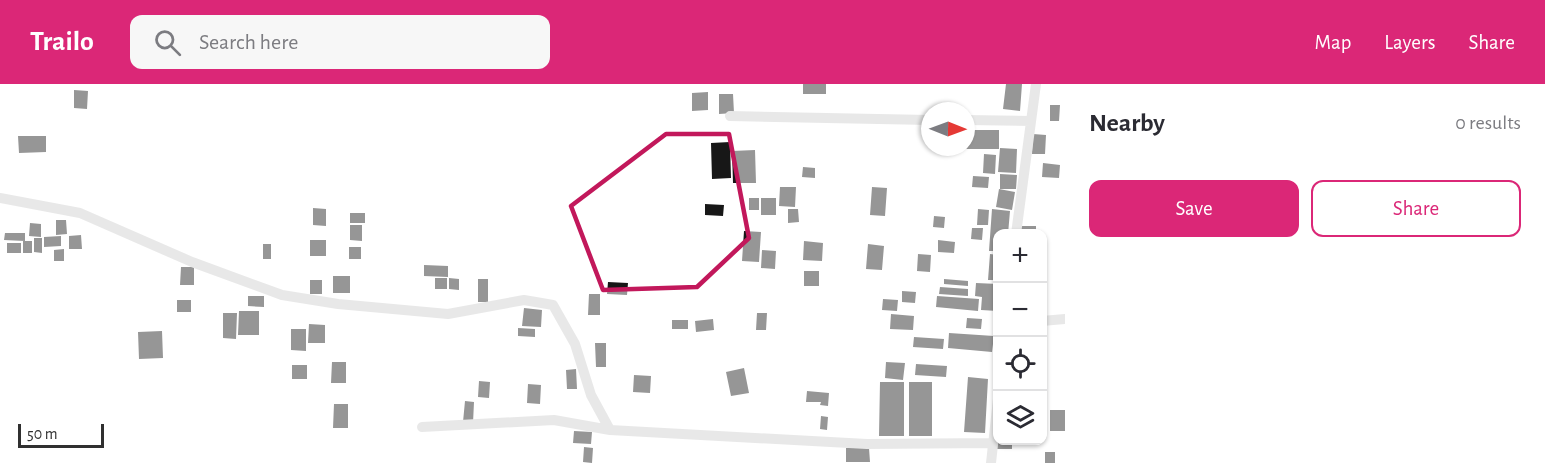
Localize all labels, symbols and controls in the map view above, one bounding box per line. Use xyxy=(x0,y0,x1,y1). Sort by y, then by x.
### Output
search box xyxy=(130,15,550,69)
icon: search xyxy=(151,26,184,59)
text: Trailo xyxy=(30,28,94,56)
text: Search here xyxy=(199,31,298,53)
text: Map xyxy=(1315,32,1351,53)
text: Layers xyxy=(1384,32,1435,53)
text: Share xyxy=(1468,32,1515,53)
north arrow xyxy=(921,102,975,156)
text: Nearby xyxy=(1089,110,1165,136)
text: 0 results xyxy=(1455,113,1521,133)
button: Save xyxy=(1089,180,1299,237)
button: Share xyxy=(1311,180,1521,237)
map controls xyxy=(993,229,1047,445)
button: + xyxy=(993,229,1047,283)
button: − xyxy=(993,283,1047,337)
button: locate xyxy=(993,337,1047,391)
button: layers xyxy=(993,391,1047,445)
scale bar xyxy=(18,421,104,448)
text: 50 m xyxy=(27,426,58,442)

